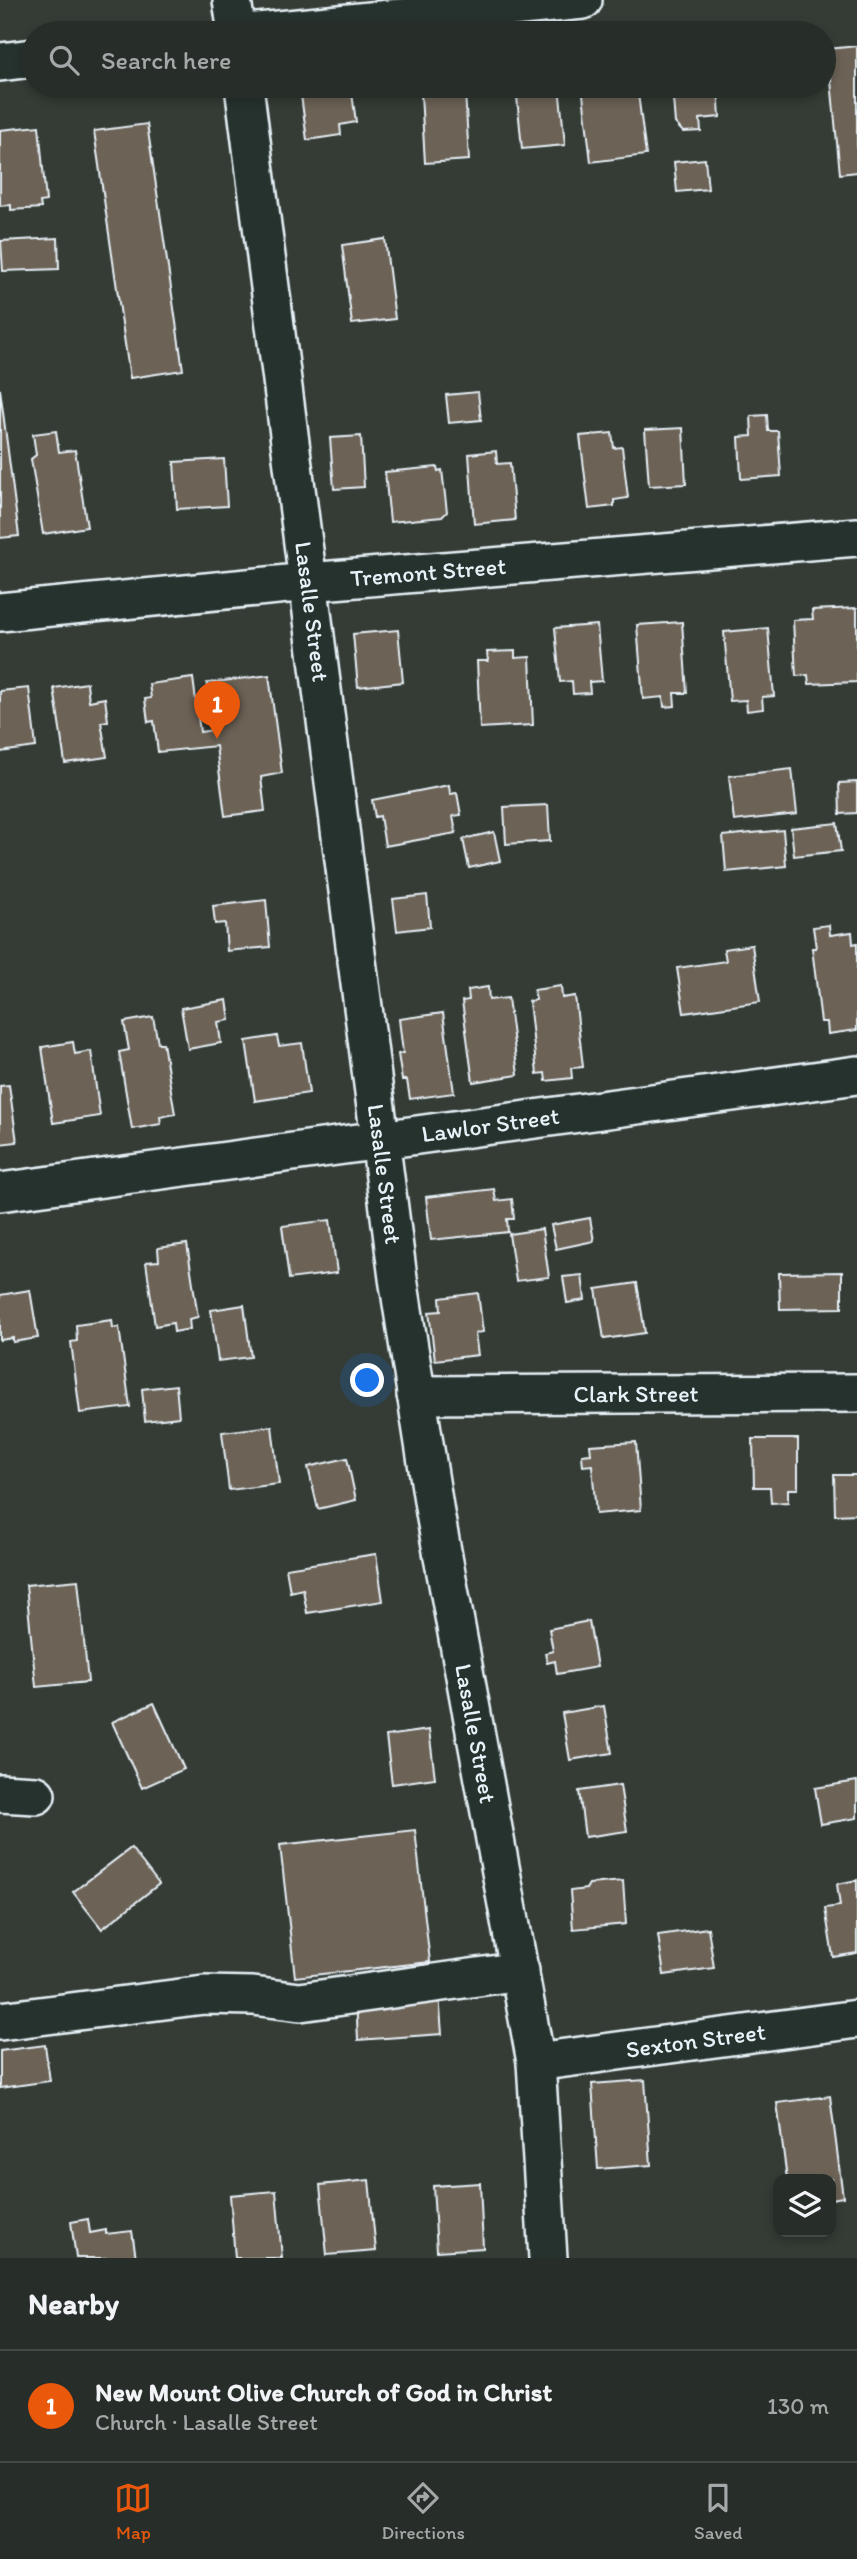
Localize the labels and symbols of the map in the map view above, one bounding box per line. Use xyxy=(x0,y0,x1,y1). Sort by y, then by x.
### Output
street label: Lasalle Street xyxy=(289,540,336,683)
street label: Tremont Street xyxy=(349,551,507,592)
pin: 1 xyxy=(194,681,240,739)
street label: Lawlor Street xyxy=(420,1101,561,1148)
street label: Lasalle Street xyxy=(362,1102,408,1246)
your location xyxy=(350,1363,384,1397)
street label: Clark Street xyxy=(573,1379,699,1408)
street label: Lasalle Street xyxy=(449,1661,503,1805)
street label: Sexton Street xyxy=(624,2016,767,2064)

